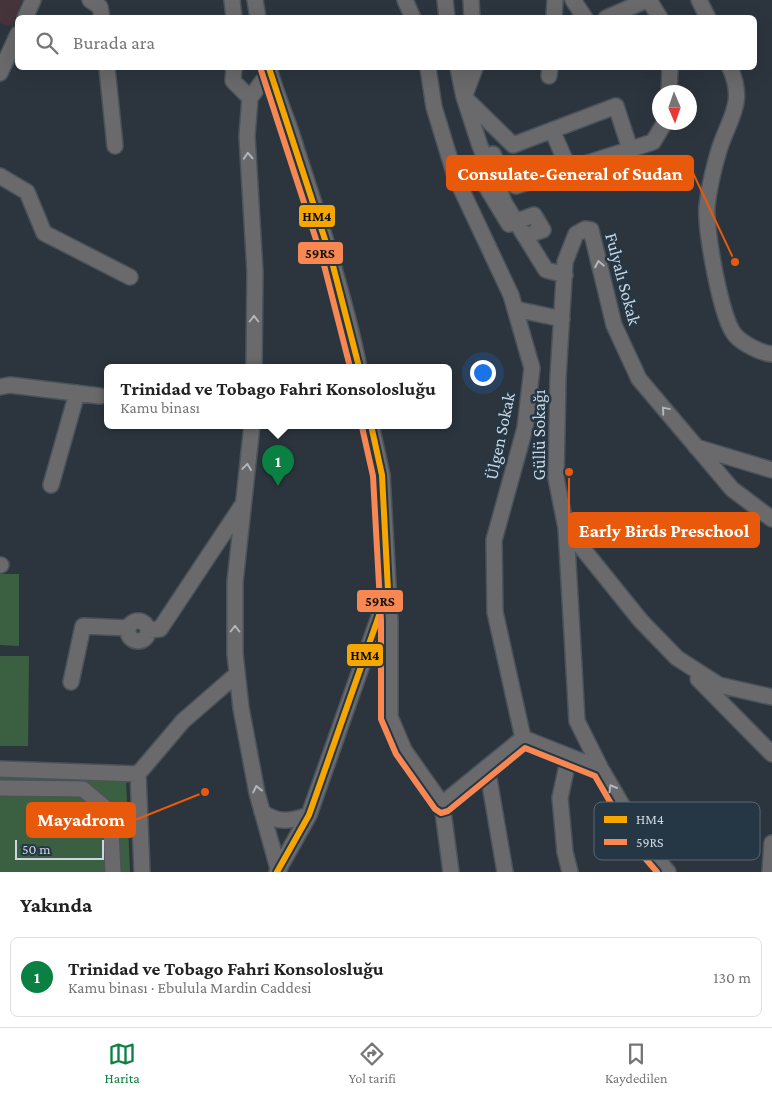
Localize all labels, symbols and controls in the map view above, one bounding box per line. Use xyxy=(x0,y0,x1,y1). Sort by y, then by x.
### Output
search box xyxy=(15,15,757,70)
icon: search xyxy=(33,29,61,57)
text: Burada ara xyxy=(73,32,155,53)
north arrow xyxy=(652,85,697,130)
one-way arrow xyxy=(243,152,254,160)
callout: Consulate-General of Sudan xyxy=(447,156,693,190)
text: Consulate-General of Sudan xyxy=(457,163,683,184)
line badge: HM4 xyxy=(298,204,336,228)
text: HM4 xyxy=(302,208,332,224)
street label: Fulyalı Sokak xyxy=(601,231,645,328)
line badge: 59RS xyxy=(297,241,344,265)
text: 59RS xyxy=(305,245,335,261)
one-way arrow xyxy=(595,260,605,269)
one-way arrow xyxy=(249,314,260,322)
your location xyxy=(470,360,496,386)
popup xyxy=(104,364,452,429)
text: Trinidad ve Tobago Fahri Konsolosluğu xyxy=(120,378,436,399)
street label: Güllü Sokağı xyxy=(529,389,549,480)
street label: Ülgen Sokak xyxy=(481,390,519,481)
text: Kamu binası xyxy=(120,399,200,416)
one-way arrow xyxy=(662,407,670,416)
pin: 1 xyxy=(262,445,294,486)
one-way arrow xyxy=(241,462,252,470)
callout: Early Birds Preschool xyxy=(569,513,759,547)
text: Early Birds Preschool xyxy=(579,520,750,541)
line badge: 59RS xyxy=(356,589,404,613)
text: 59RS xyxy=(365,593,395,609)
one-way arrow xyxy=(230,624,240,632)
line badge: HM4 xyxy=(346,643,384,667)
text: HM4 xyxy=(350,647,380,663)
one-way arrow xyxy=(609,784,619,793)
one-way arrow xyxy=(252,785,263,794)
legend xyxy=(594,802,760,860)
callout: Mayadrom xyxy=(27,803,135,837)
text: Mayadrom xyxy=(37,809,125,830)
text: HM4 xyxy=(636,811,664,827)
text: 59RS xyxy=(636,834,664,850)
scale bar xyxy=(15,837,104,860)
text: 50 m xyxy=(22,841,50,857)
text: Yakında xyxy=(20,893,92,917)
text: Trinidad ve Tobago Fahri Konsolosluğu xyxy=(68,958,384,979)
text: 1 xyxy=(34,969,40,986)
text: 130 m xyxy=(713,969,751,986)
text: Kamu binası · Ebulula Mardin Caddesi xyxy=(68,979,311,996)
tab: Harita xyxy=(104,1040,140,1086)
tab: Yol tarifi xyxy=(349,1040,396,1086)
tab: Kaydedilen xyxy=(605,1040,668,1086)

